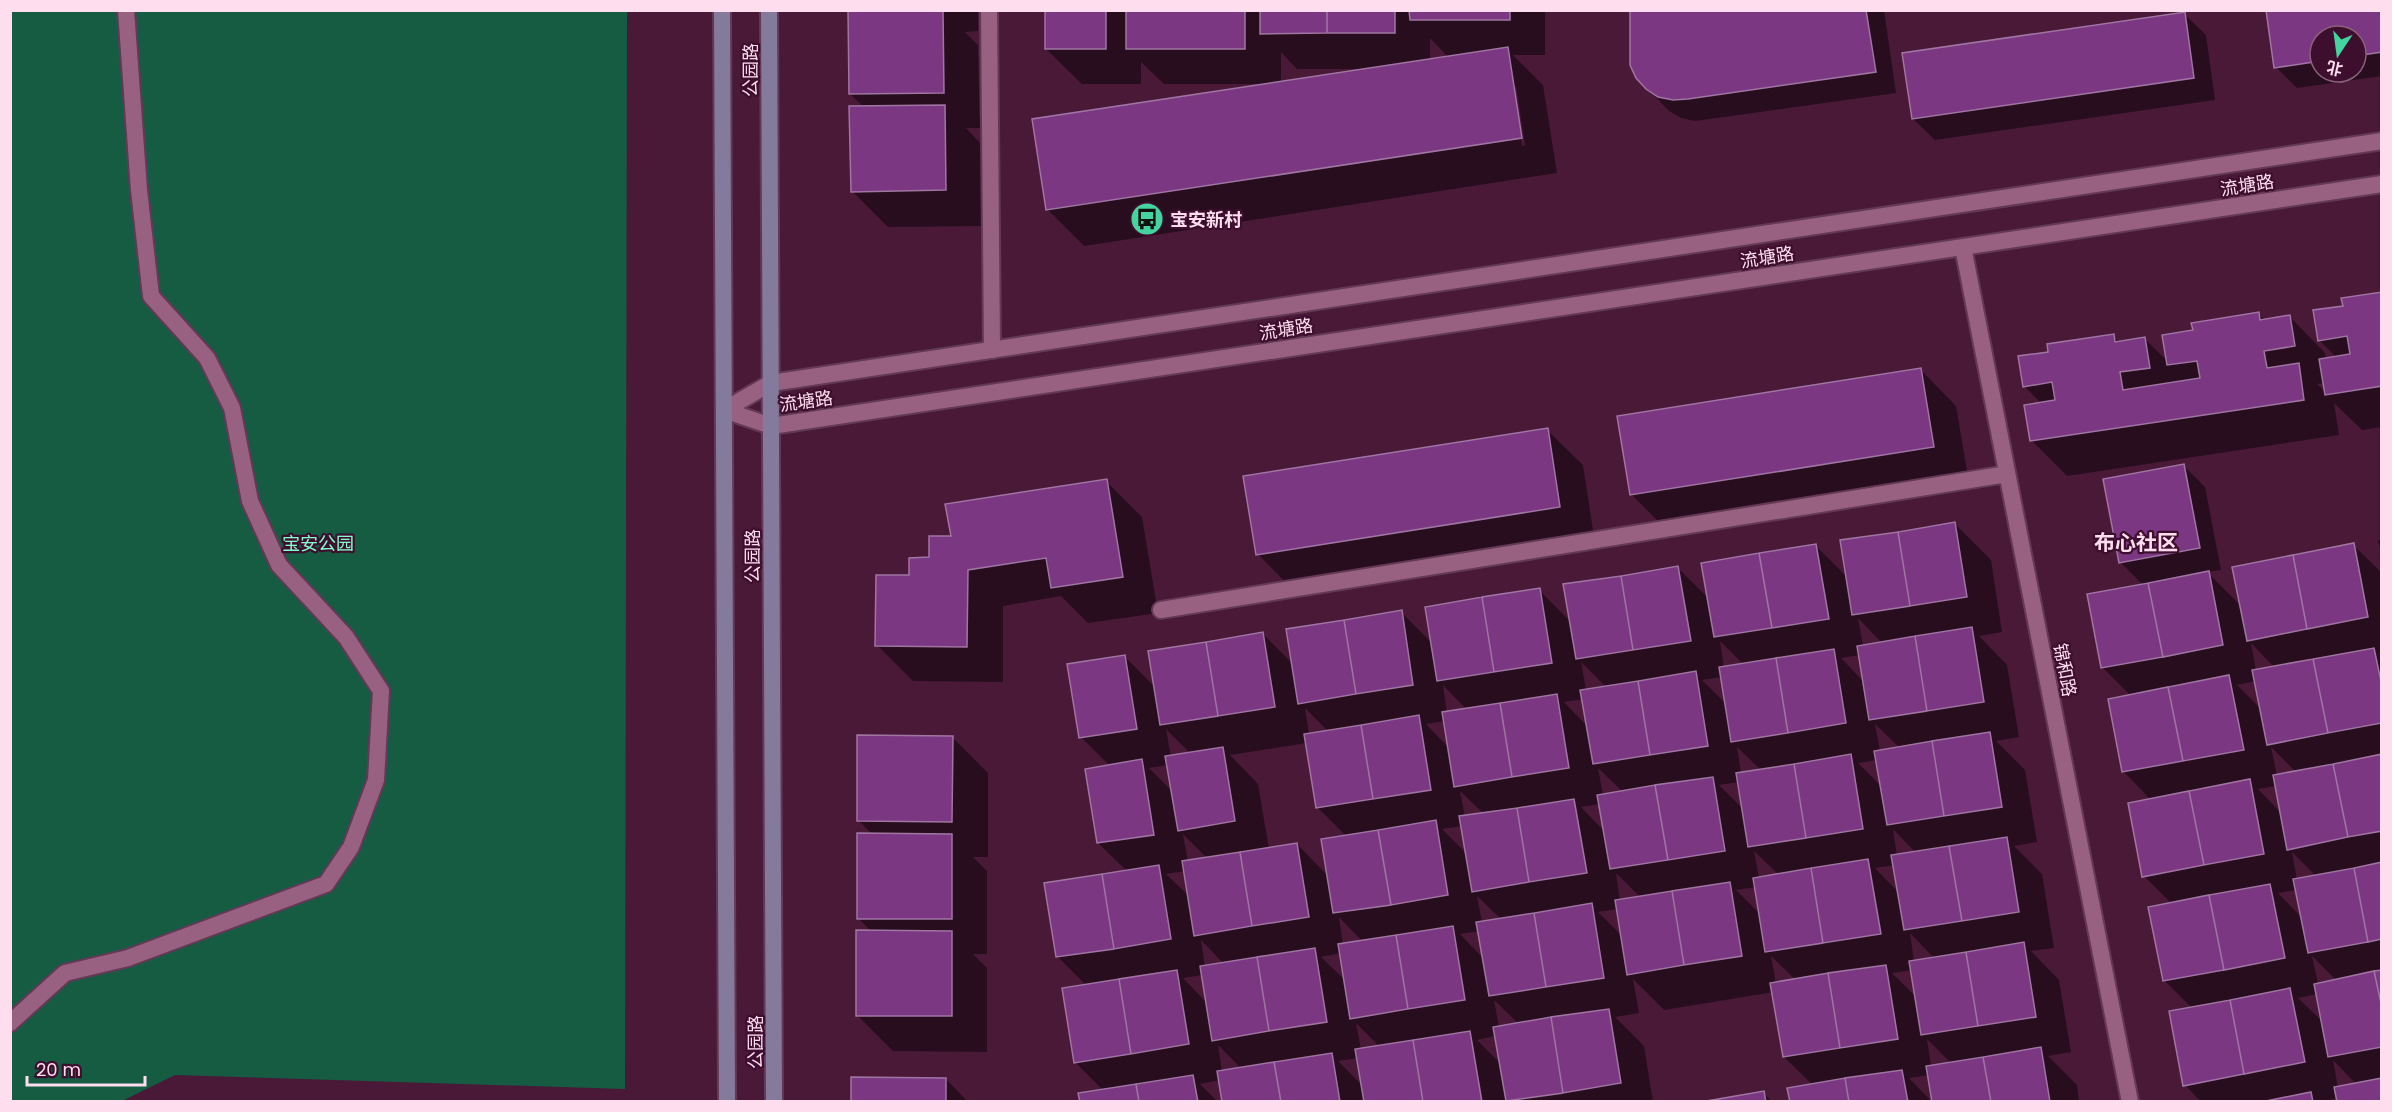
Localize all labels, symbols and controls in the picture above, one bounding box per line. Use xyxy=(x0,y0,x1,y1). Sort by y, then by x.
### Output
north arrow xyxy=(2308,24,2368,84)
street label: 公园路 xyxy=(738,43,763,97)
text: 北 xyxy=(2324,55,2345,81)
street label: 流塘路 xyxy=(2218,168,2276,202)
bus stop icon: 宝安新村 xyxy=(1129,201,1165,237)
place label: 宝安新村 xyxy=(1170,207,1242,232)
street label: 流塘路 xyxy=(1738,240,1796,274)
street label: 流塘路 xyxy=(1257,312,1315,346)
street label: 流塘路 xyxy=(778,385,834,417)
district label: 布心社区 xyxy=(2094,528,2178,557)
street label: 公园路 xyxy=(740,529,765,583)
park label: 宝安公园 xyxy=(282,531,354,556)
street label: 锦和路 xyxy=(2048,641,2082,699)
street label: 公园路 xyxy=(743,1015,768,1069)
scale bar xyxy=(27,1049,146,1087)
text: 20 m xyxy=(36,1057,81,1082)

